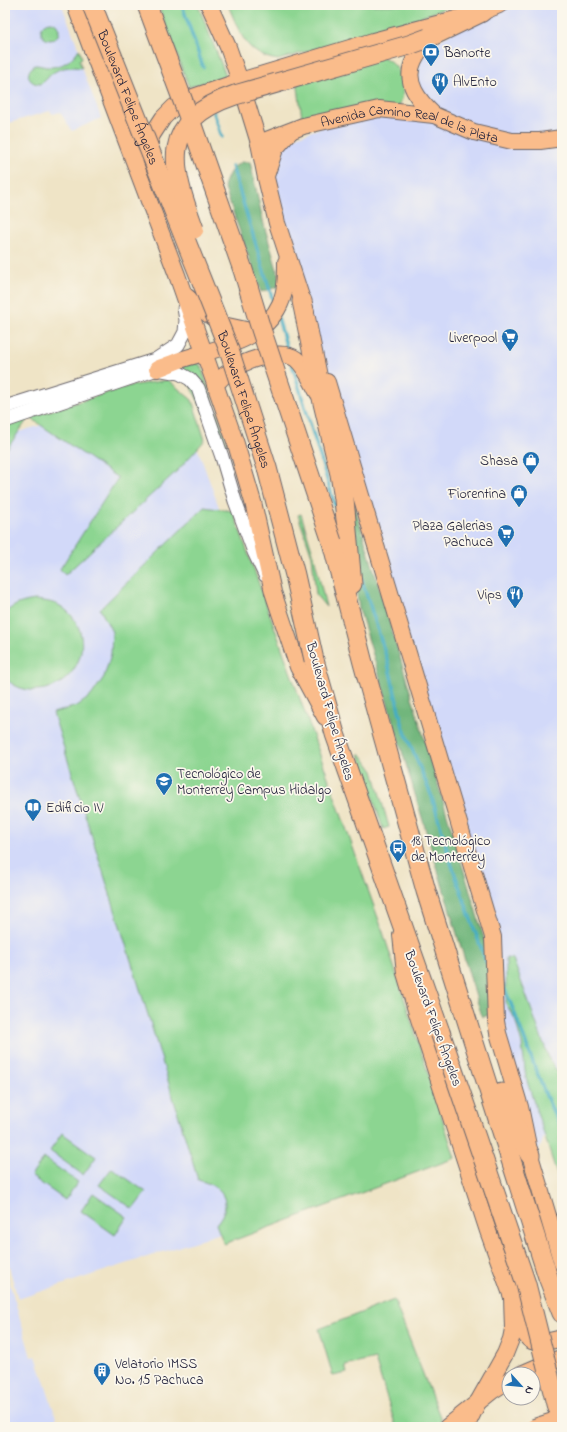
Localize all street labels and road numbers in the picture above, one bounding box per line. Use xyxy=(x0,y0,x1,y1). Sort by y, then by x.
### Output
street label: Boulevard Felipe Ángeles xyxy=(91,26,163,168)
street label: Avenida Camino Real de la Plata xyxy=(319,100,500,149)
street label: Boulevard Felipe Ángeles xyxy=(210,327,275,471)
street label: Boulevard Felipe Ángeles xyxy=(298,638,360,784)
street label: Boulevard Felipe Ángeles xyxy=(397,946,468,1090)

